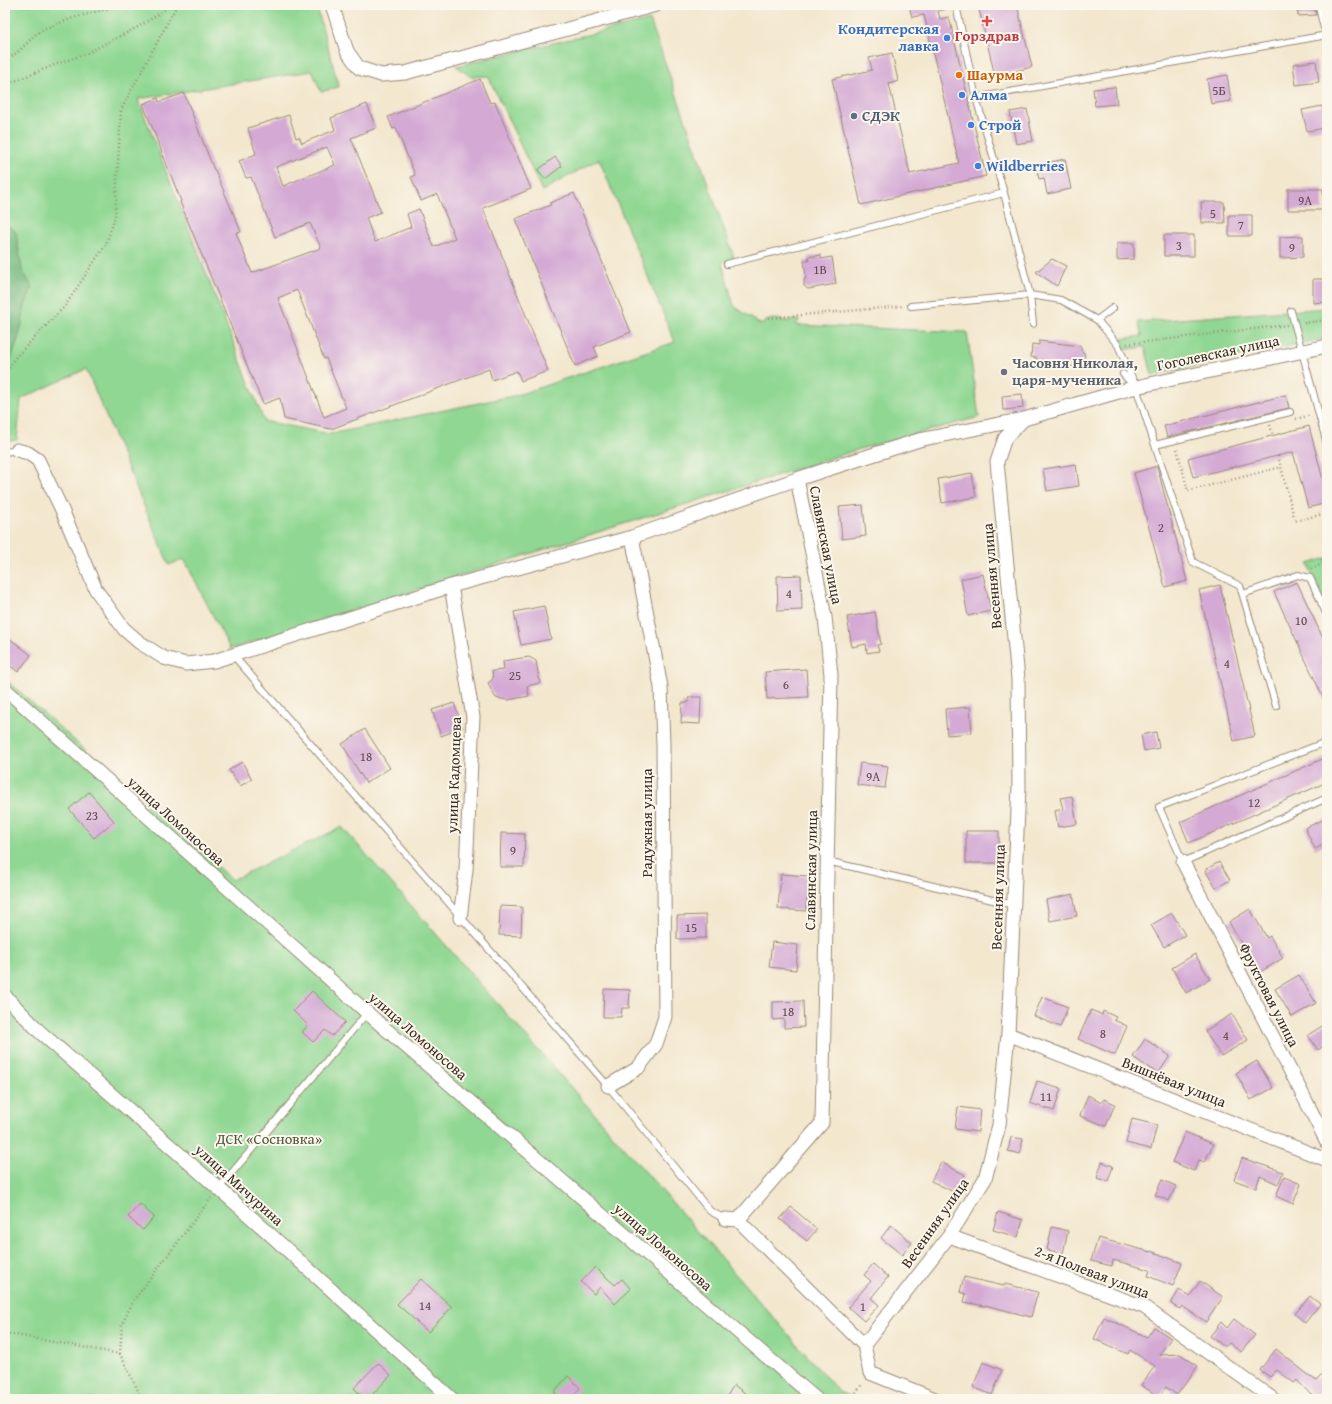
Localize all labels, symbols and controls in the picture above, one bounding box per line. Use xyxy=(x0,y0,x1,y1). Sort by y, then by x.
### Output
marker: Горздрав xyxy=(982,16,992,26)
place label: Кондитерская лавка xyxy=(838,18,939,56)
place label: Горздрав xyxy=(955,25,1019,46)
marker: Кондитерская лавка xyxy=(942,33,952,43)
place label: Шаурма xyxy=(967,64,1023,85)
marker: Шаурма xyxy=(954,70,964,80)
house number: 5Б xyxy=(1212,81,1226,100)
place label: Алма xyxy=(970,84,1008,105)
marker: Алма xyxy=(957,90,967,100)
place label: СДЭК xyxy=(862,105,900,126)
marker: СДЭК xyxy=(849,111,859,121)
place label: Строй xyxy=(979,114,1022,135)
marker: Строй xyxy=(966,120,976,130)
place label: Wildberries xyxy=(986,155,1064,176)
marker: Wildberries xyxy=(973,161,983,171)
house number: 9А xyxy=(1298,191,1312,210)
house number: 5 xyxy=(1210,204,1216,223)
house number: 7 xyxy=(1238,216,1244,235)
house number: 3 xyxy=(1176,236,1182,255)
house number: 9 xyxy=(1289,238,1295,257)
house number: 1В xyxy=(813,260,827,279)
street label: Гоголевская улица xyxy=(1155,329,1282,376)
place label: Часовня Николая, царя-мученика xyxy=(1012,352,1138,390)
marker: Часовня Николая, царя-мученика xyxy=(999,367,1009,377)
street label: Славянская улица xyxy=(805,484,848,607)
house number: 2 xyxy=(1158,518,1164,537)
street label: Весенняя улица xyxy=(976,522,1007,630)
house number: 4 xyxy=(786,584,792,603)
house number: 10 xyxy=(1295,611,1307,630)
house number: 4 xyxy=(1224,654,1230,673)
house number: 25 xyxy=(509,666,521,685)
house number: 6 xyxy=(783,675,789,694)
street label: улица Кадомцева xyxy=(441,715,466,835)
house number: 18 xyxy=(360,747,372,766)
house number: 9А xyxy=(866,767,880,786)
street label: Радужная улица xyxy=(636,768,657,878)
street label: улица Ломоносова xyxy=(122,771,230,871)
house number: 12 xyxy=(1248,793,1260,812)
house number: 23 xyxy=(86,806,98,825)
street label: Славянская улица xyxy=(799,809,822,930)
house number: 9 xyxy=(510,841,516,860)
street label: Весенняя улица xyxy=(985,843,1010,950)
house number: 15 xyxy=(685,918,697,937)
street label: Фруктовая улица xyxy=(1234,939,1305,1051)
street label: улица Ломоносова xyxy=(364,986,473,1085)
house number: 18 xyxy=(782,1002,794,1021)
house number: 8 xyxy=(1100,1024,1106,1043)
house number: 4 xyxy=(1223,1026,1229,1045)
street label: Вишнёвая улица xyxy=(1119,1051,1230,1112)
house number: 11 xyxy=(1040,1087,1052,1106)
park label: ДСК «Сосновка» xyxy=(215,1128,322,1149)
street label: улица Мичурина xyxy=(190,1138,289,1231)
street label: Весенняя улица xyxy=(896,1173,974,1272)
street label: улица Ломоносова xyxy=(609,1197,718,1296)
street label: 2-я Полевая улица xyxy=(1032,1240,1154,1303)
house number: 14 xyxy=(419,1296,431,1315)
house number: 1 xyxy=(860,1297,866,1316)

